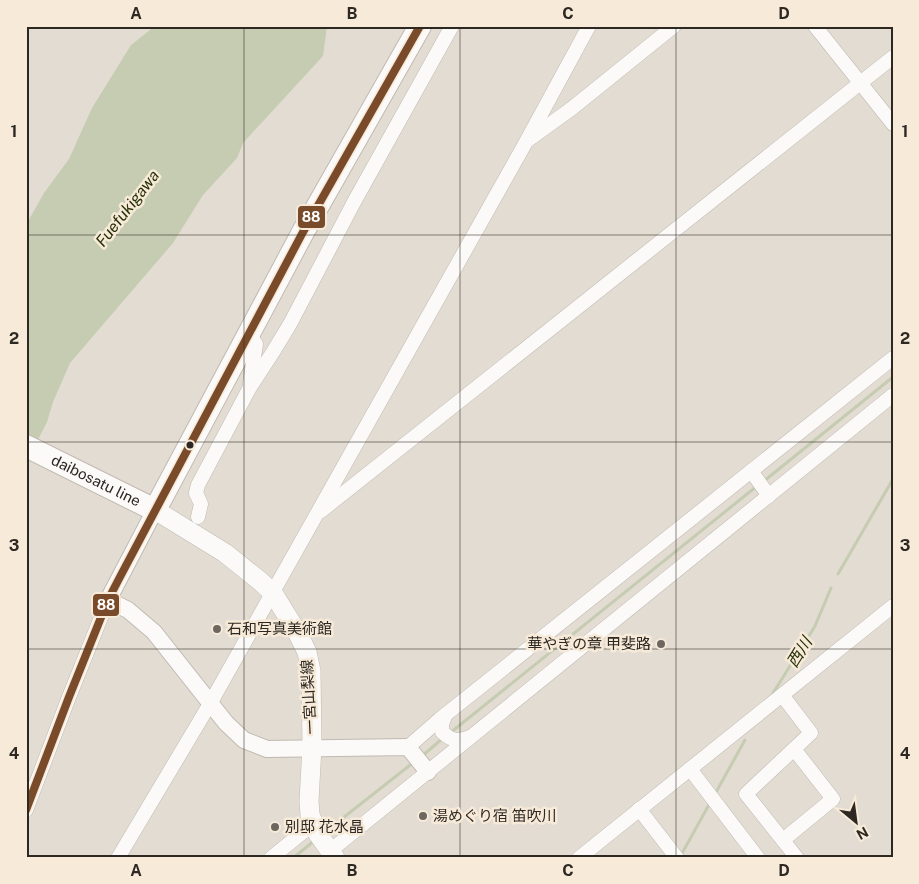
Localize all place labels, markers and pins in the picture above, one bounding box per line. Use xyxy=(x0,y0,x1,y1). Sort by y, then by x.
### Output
unlabelled marker xyxy=(185,440,195,450)
place label: 石和写真美術館 xyxy=(227,620,332,637)
marker: 石和写真美術館 xyxy=(211,623,223,635)
place label: 華やぎの章 甲斐路 xyxy=(527,635,651,652)
marker: 華やぎの章 甲斐路 xyxy=(655,638,667,650)
place label: 湯めぐり宿 笛吹川 xyxy=(433,807,557,824)
marker: 湯めぐり宿 笛吹川 xyxy=(417,810,429,822)
place label: 別邸 花水晶 xyxy=(285,818,364,835)
marker: 別邸 花水晶 xyxy=(269,821,281,833)

